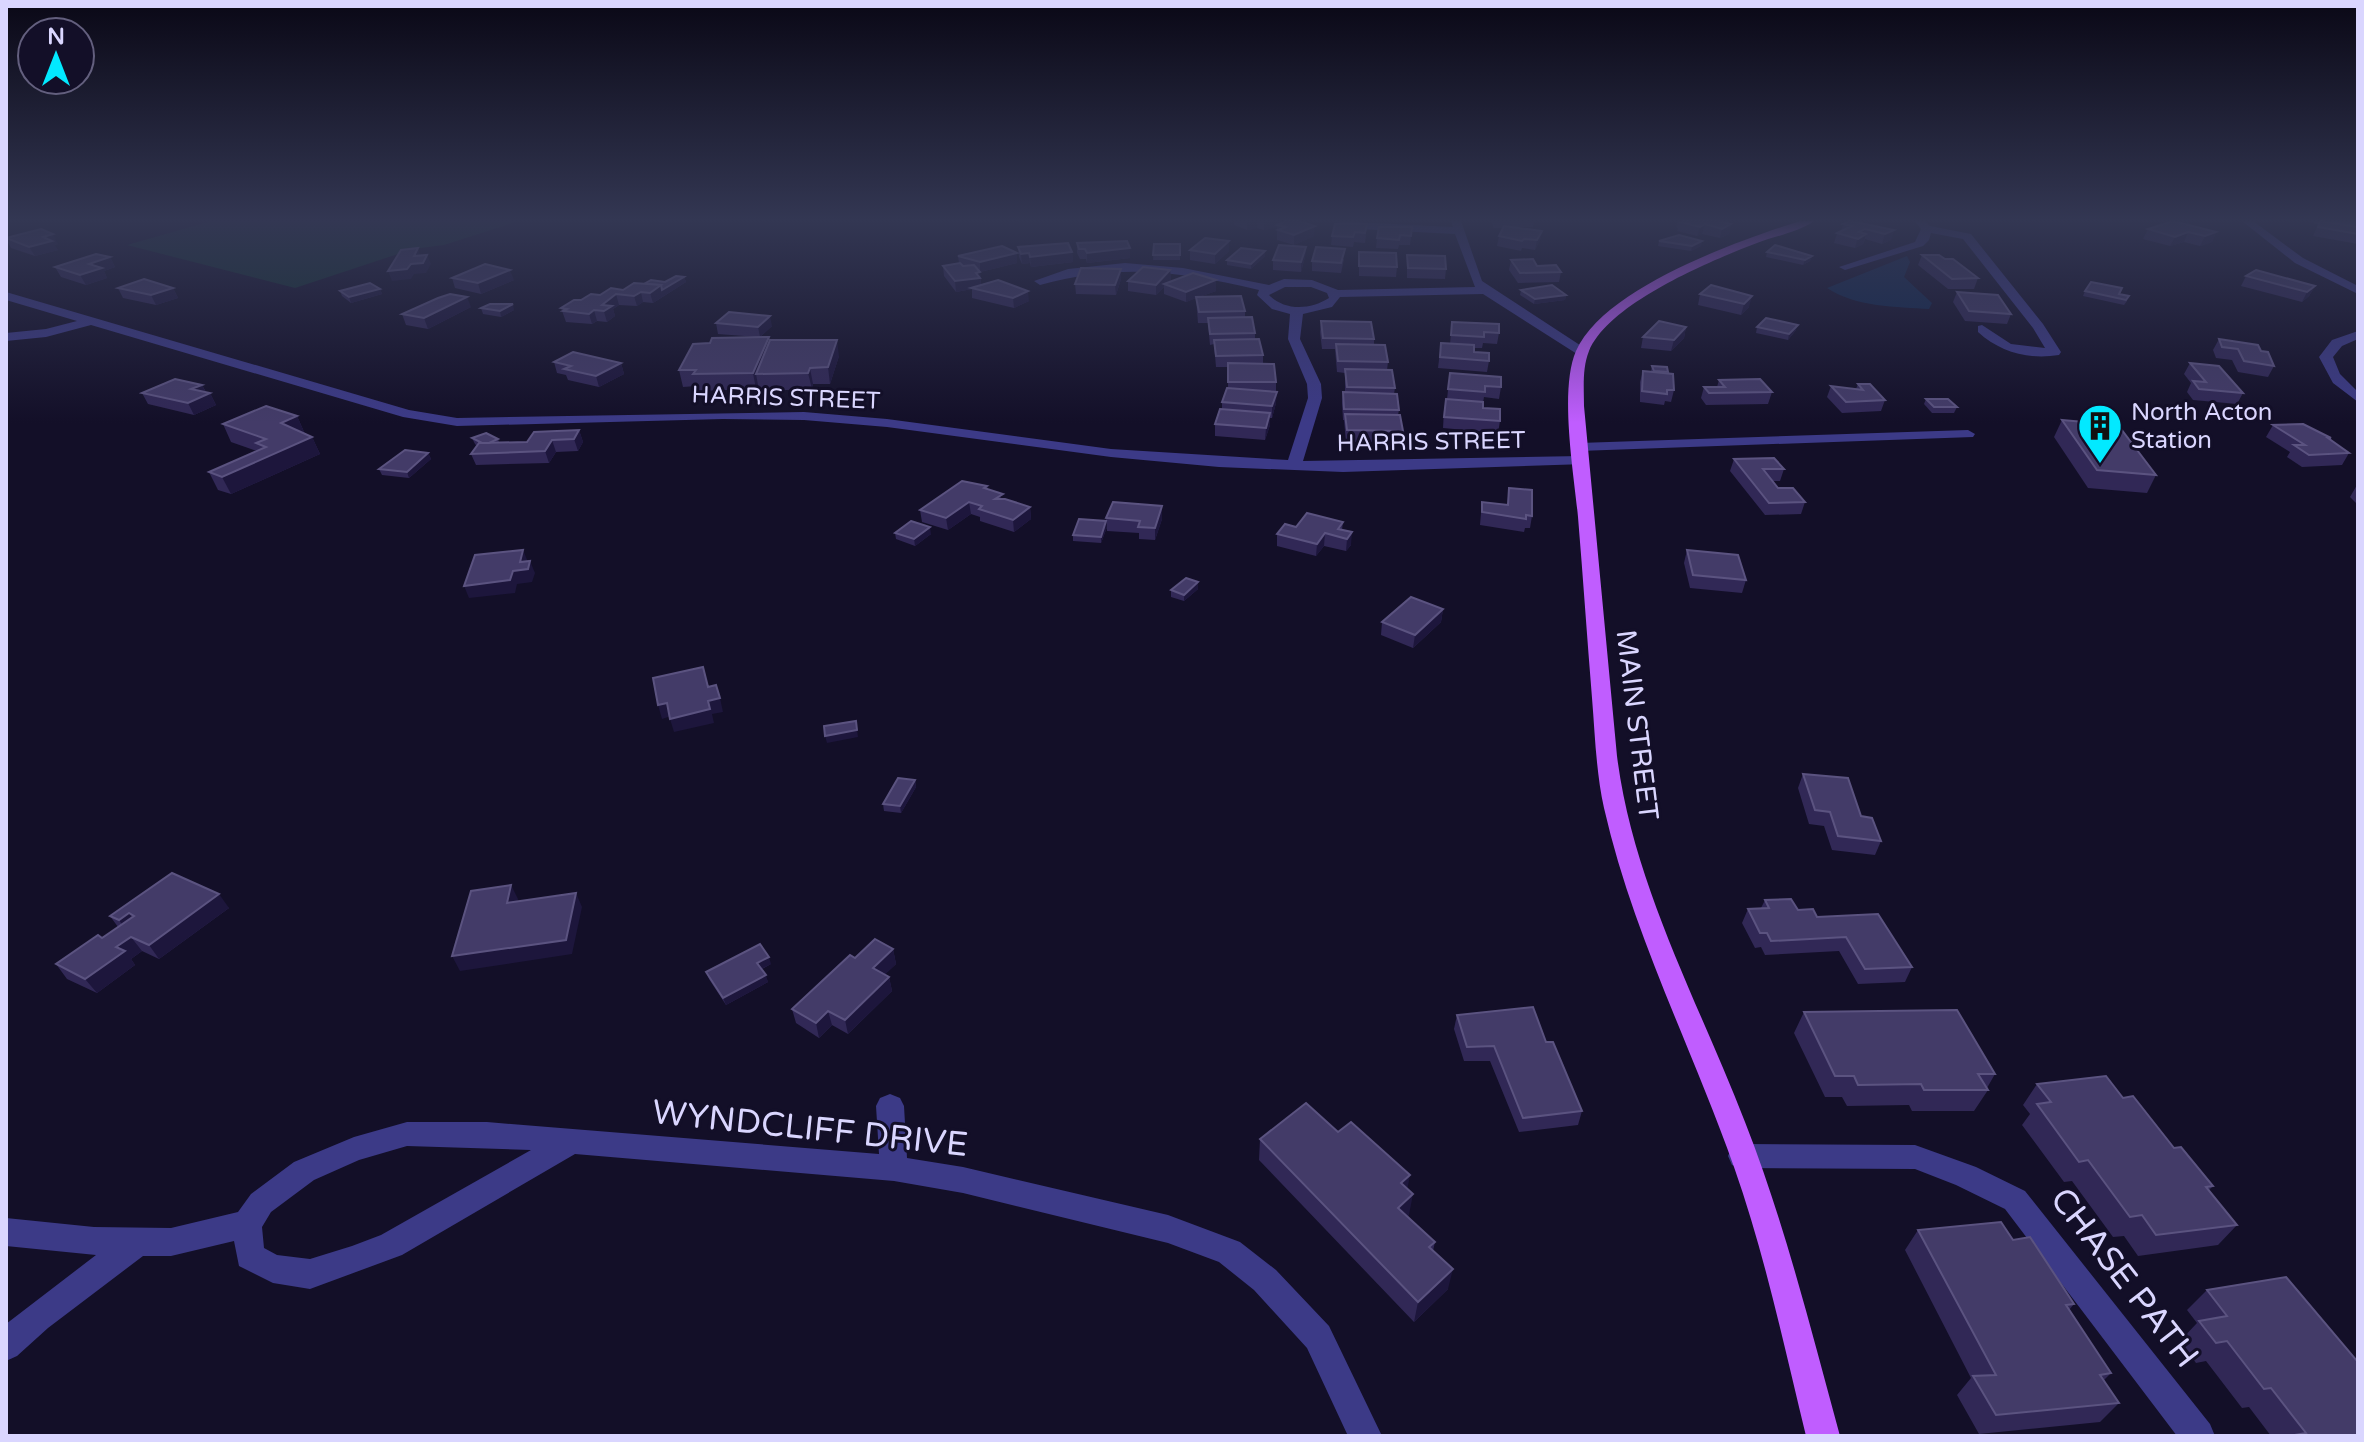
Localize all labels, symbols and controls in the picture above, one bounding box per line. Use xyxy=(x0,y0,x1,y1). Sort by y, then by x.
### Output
north arrow xyxy=(16,16,96,96)
text: N xyxy=(47,24,65,50)
street label: HARRIS STREET xyxy=(691,380,881,416)
place label: North Acton Station xyxy=(2131,398,2272,455)
building icon: North Acton Station xyxy=(2076,402,2124,465)
street label: HARRIS STREET xyxy=(1336,426,1526,458)
street label: MAIN STREET xyxy=(1608,628,1666,822)
street label: WYNDCLIFF DRIVE xyxy=(650,1092,970,1166)
street label: CHASE PATH xyxy=(2041,1180,2207,1376)

